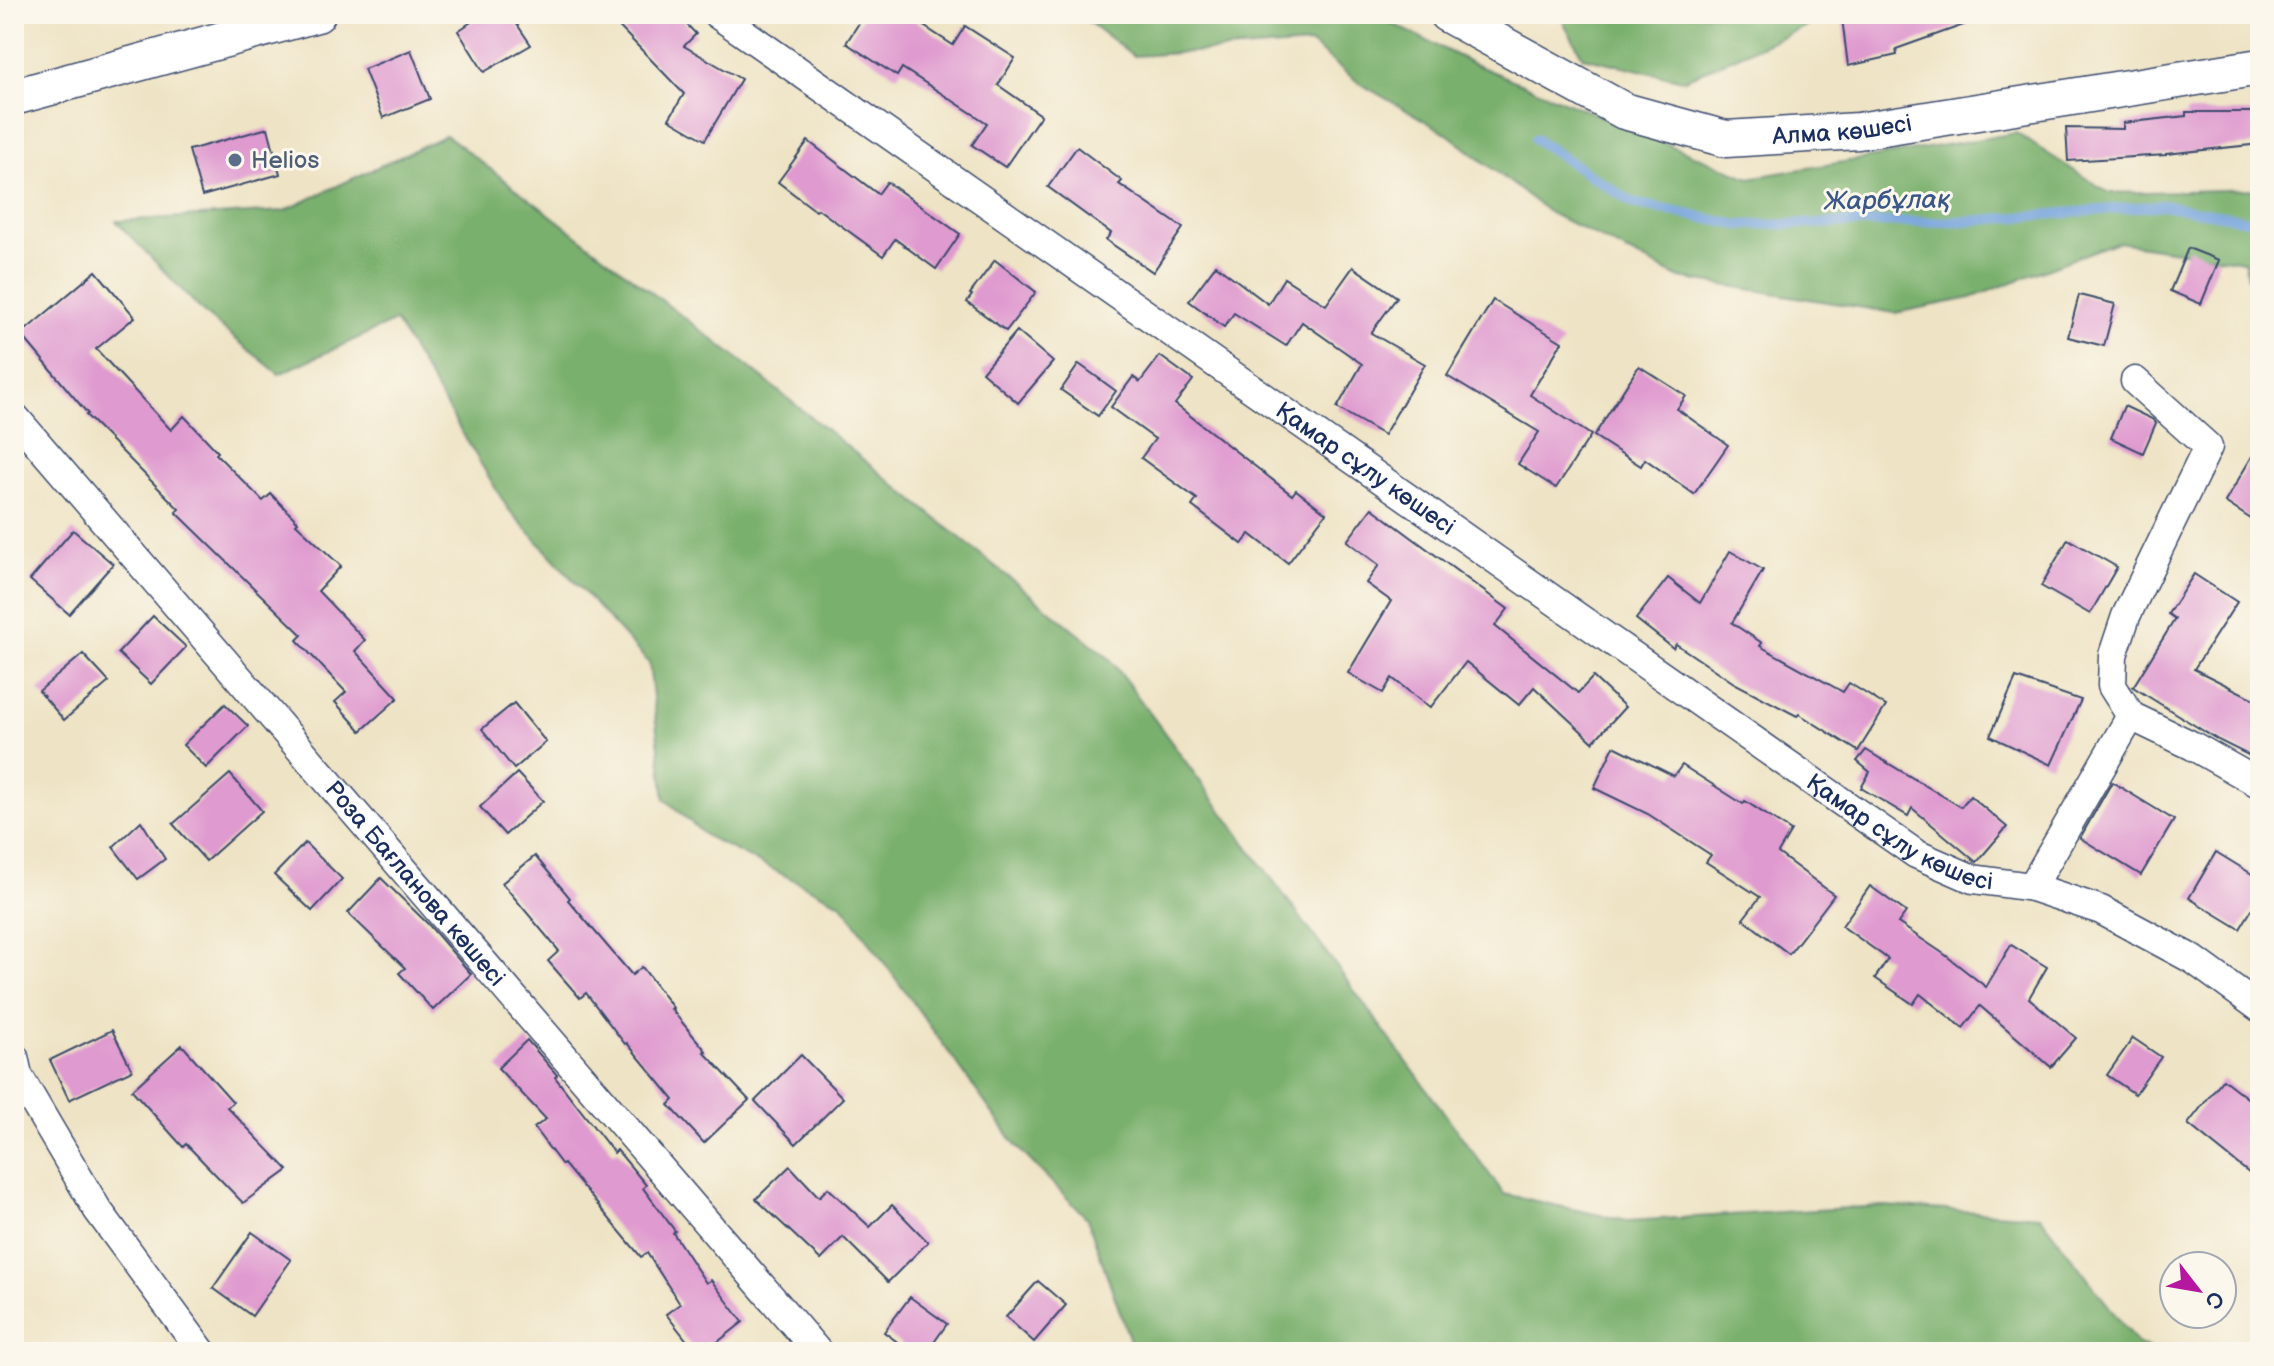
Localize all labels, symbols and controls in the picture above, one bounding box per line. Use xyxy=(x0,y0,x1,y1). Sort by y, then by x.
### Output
street label: Алма көшесі xyxy=(1770,108,1914,151)
place label: Helios xyxy=(251,146,319,175)
marker: Helios xyxy=(226,151,244,169)
water label: Жарбұлақ xyxy=(1823,184,1951,218)
street label: Қамар сұлу көшесі xyxy=(1270,396,1461,541)
street label: Қамар сұлу көшесі xyxy=(1801,767,1995,896)
street label: Роза Бағланова көшесі xyxy=(319,775,512,992)
north arrow xyxy=(2158,1250,2238,1330)
text: С xyxy=(2198,1286,2229,1313)

